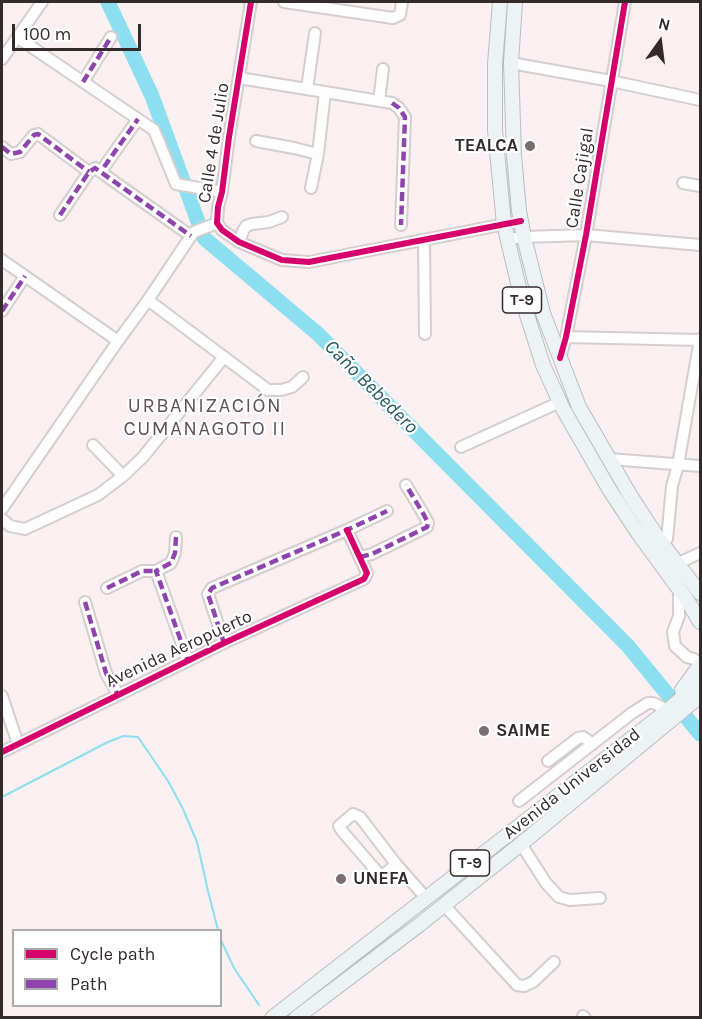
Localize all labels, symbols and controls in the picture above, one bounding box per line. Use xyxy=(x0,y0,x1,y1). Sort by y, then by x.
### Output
scale bar xyxy=(15,12,144,50)
north arrow xyxy=(630,12,690,72)
text: N xyxy=(657,13,672,35)
text: 100 m xyxy=(23,23,71,45)
street label: Calle 4 de Julio xyxy=(194,81,234,205)
street label: Calle Cajigal xyxy=(561,126,599,230)
place label: TEALCA xyxy=(455,135,518,157)
marker: TEALCA xyxy=(523,139,537,153)
road number: T-9 xyxy=(502,287,542,313)
water label: Caño Bebedero xyxy=(319,335,423,439)
district label: URBANIZACIÓN CUMANAGOTO II xyxy=(123,394,287,441)
street label: Avenida Aeropuerto xyxy=(102,606,256,692)
place label: SAIME xyxy=(496,720,551,742)
marker: SAIME xyxy=(477,724,491,738)
street label: Avenida Universidad xyxy=(499,724,645,844)
road number: T-9 xyxy=(450,850,490,876)
place label: UNEFA xyxy=(353,868,409,890)
marker: UNEFA xyxy=(334,872,348,886)
legend xyxy=(12,929,222,1007)
text: Cycle path xyxy=(70,943,155,965)
text: Path xyxy=(70,973,108,995)

